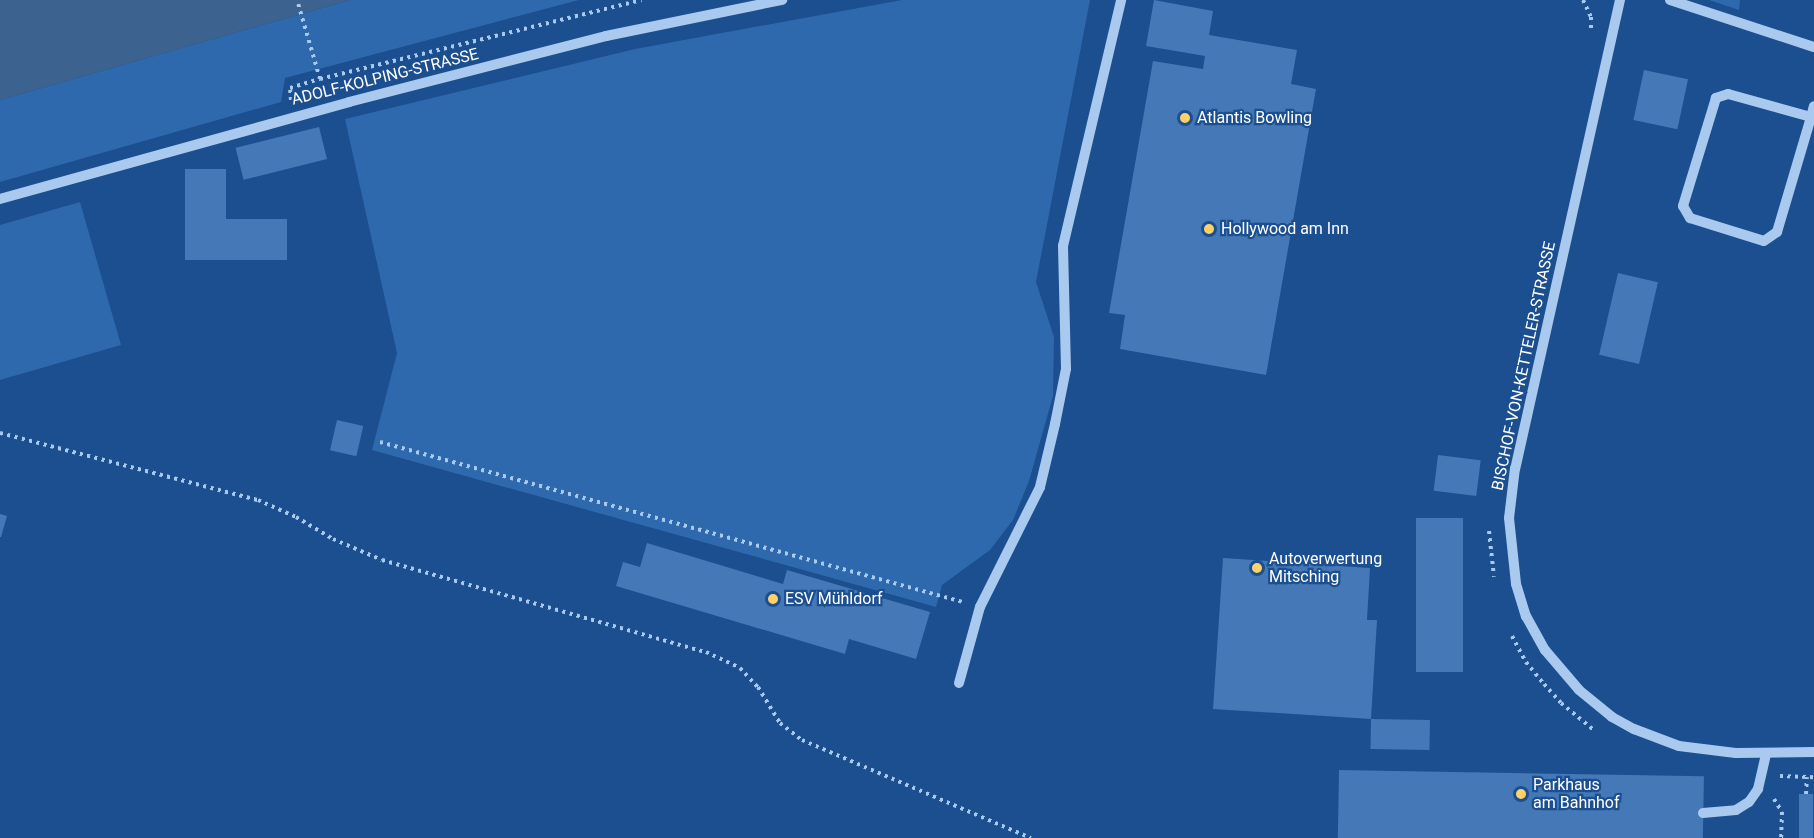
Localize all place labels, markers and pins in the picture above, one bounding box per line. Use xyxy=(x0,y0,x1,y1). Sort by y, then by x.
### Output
place label: Atlantis Bowling xyxy=(1197,108,1312,128)
marker: Atlantis Bowling xyxy=(1178,111,1192,125)
place label: Hollywood am Inn xyxy=(1221,219,1349,239)
marker: Hollywood am Inn xyxy=(1202,222,1216,236)
place label: Autoverwertung Mitsching xyxy=(1269,549,1382,587)
marker: Autoverwertung Mitsching xyxy=(1250,561,1264,575)
place label: ESV Mühldorf xyxy=(785,589,882,609)
marker: ESV Mühldorf xyxy=(766,592,780,606)
place label: Parkhaus am Bahnhof xyxy=(1533,775,1620,813)
marker: Parkhaus am Bahnhof xyxy=(1514,787,1528,801)

